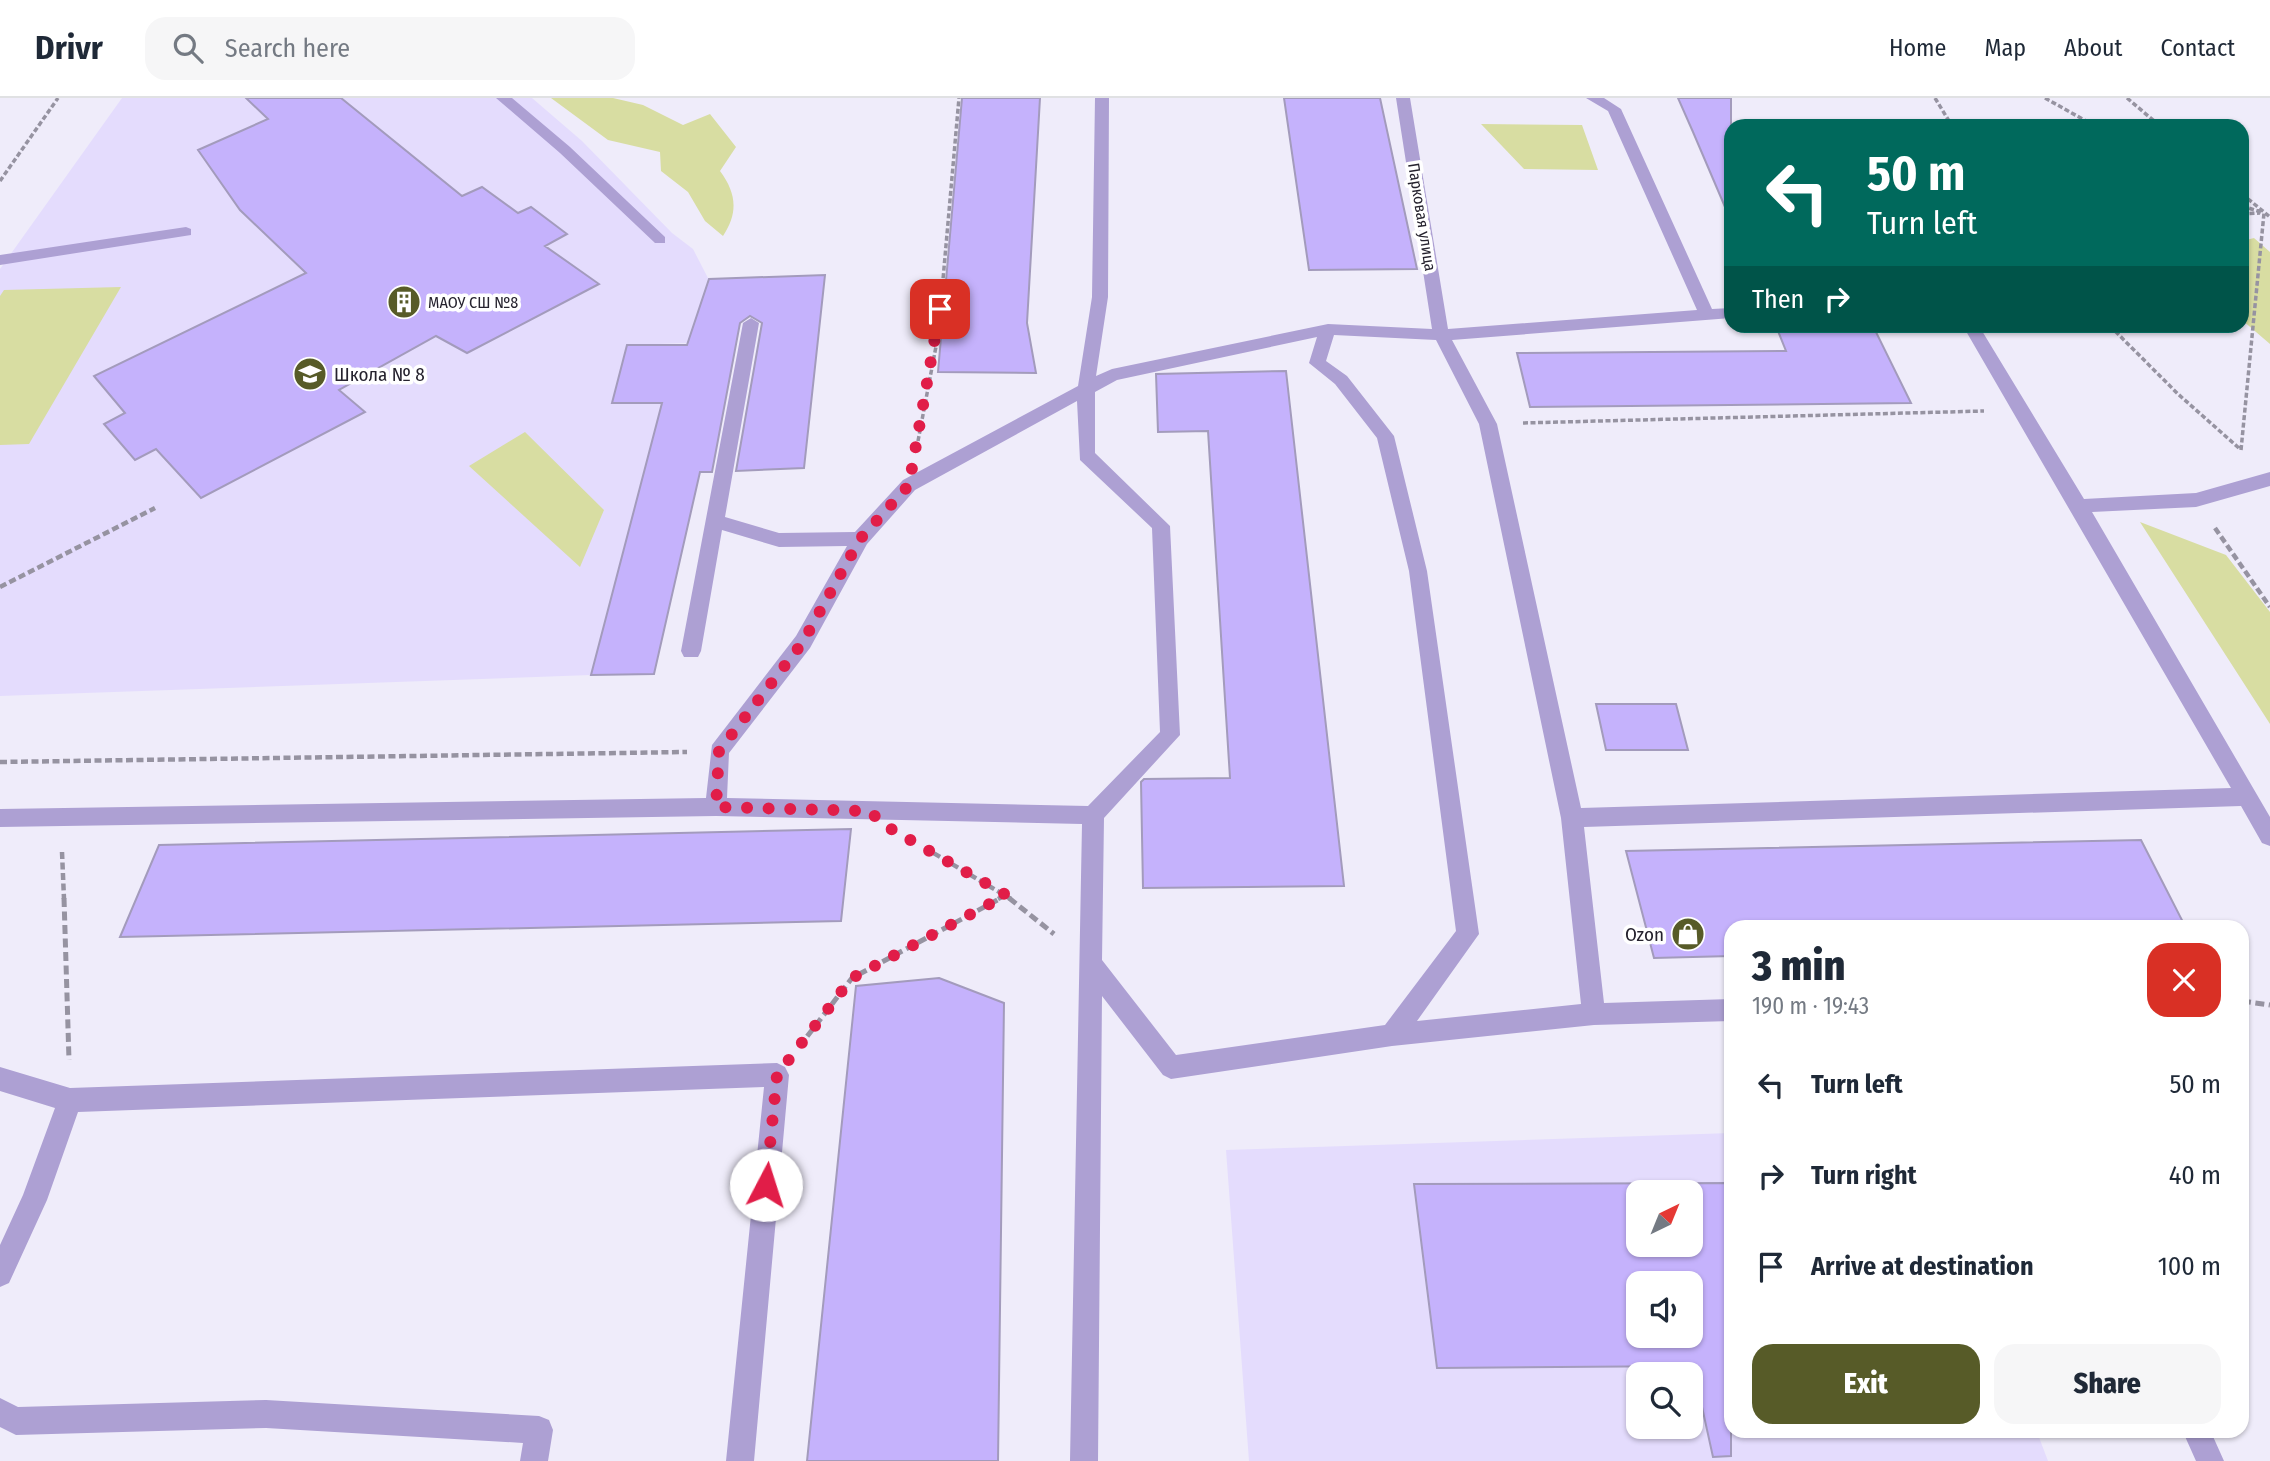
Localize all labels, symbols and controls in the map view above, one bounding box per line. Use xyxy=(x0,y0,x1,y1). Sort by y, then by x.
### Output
search box xyxy=(145,17,635,80)
text: Drivr xyxy=(35,28,103,68)
icon: search xyxy=(169,29,207,67)
text: Search here xyxy=(225,33,350,64)
text: Home xyxy=(1889,34,1946,62)
text: Map xyxy=(1984,34,2026,62)
text: About xyxy=(2064,34,2122,62)
text: Contact xyxy=(2160,34,2235,62)
text: 50 m xyxy=(1867,144,1965,203)
icon: left xyxy=(1752,147,1843,238)
street label: Парковая улица xyxy=(1404,162,1440,273)
text: Turn left xyxy=(1867,204,1977,242)
pin xyxy=(910,279,970,339)
icon: right xyxy=(1818,280,1856,318)
building icon: МАОУ СШ №8 xyxy=(385,283,423,321)
text: Then xyxy=(1752,284,1804,315)
icon: arrive xyxy=(921,290,959,328)
place label: МАОУ СШ №8 xyxy=(428,293,518,312)
school or university icon: Школа № 8 xyxy=(291,355,329,393)
place label: Школа № 8 xyxy=(334,363,425,386)
shop icon: Ozon xyxy=(1669,915,1707,953)
place label: Ozon xyxy=(1625,923,1664,946)
text: 3 min xyxy=(1752,941,1845,991)
button: close xyxy=(2147,943,2221,1017)
text: 190 m · 19:43 xyxy=(1752,992,1869,1020)
icon: left xyxy=(1752,1066,1790,1104)
text: Turn left xyxy=(1811,1069,1903,1100)
text: 50 m xyxy=(2169,1069,2221,1100)
position arrow xyxy=(729,1148,803,1222)
icon: right xyxy=(1752,1157,1790,1195)
text: Turn right xyxy=(1811,1160,1917,1191)
text: 40 m xyxy=(2169,1160,2221,1191)
north arrow xyxy=(1626,1180,1703,1256)
map controls xyxy=(1626,1180,1703,1439)
icon: arrive xyxy=(1752,1248,1790,1286)
text: Arrive at destination xyxy=(1811,1251,2034,1282)
text: 100 m xyxy=(2158,1251,2221,1282)
button: sound xyxy=(1626,1271,1703,1348)
button: Exit xyxy=(1752,1344,1980,1424)
button: Share xyxy=(1994,1344,2221,1424)
button: search xyxy=(1626,1362,1703,1439)

